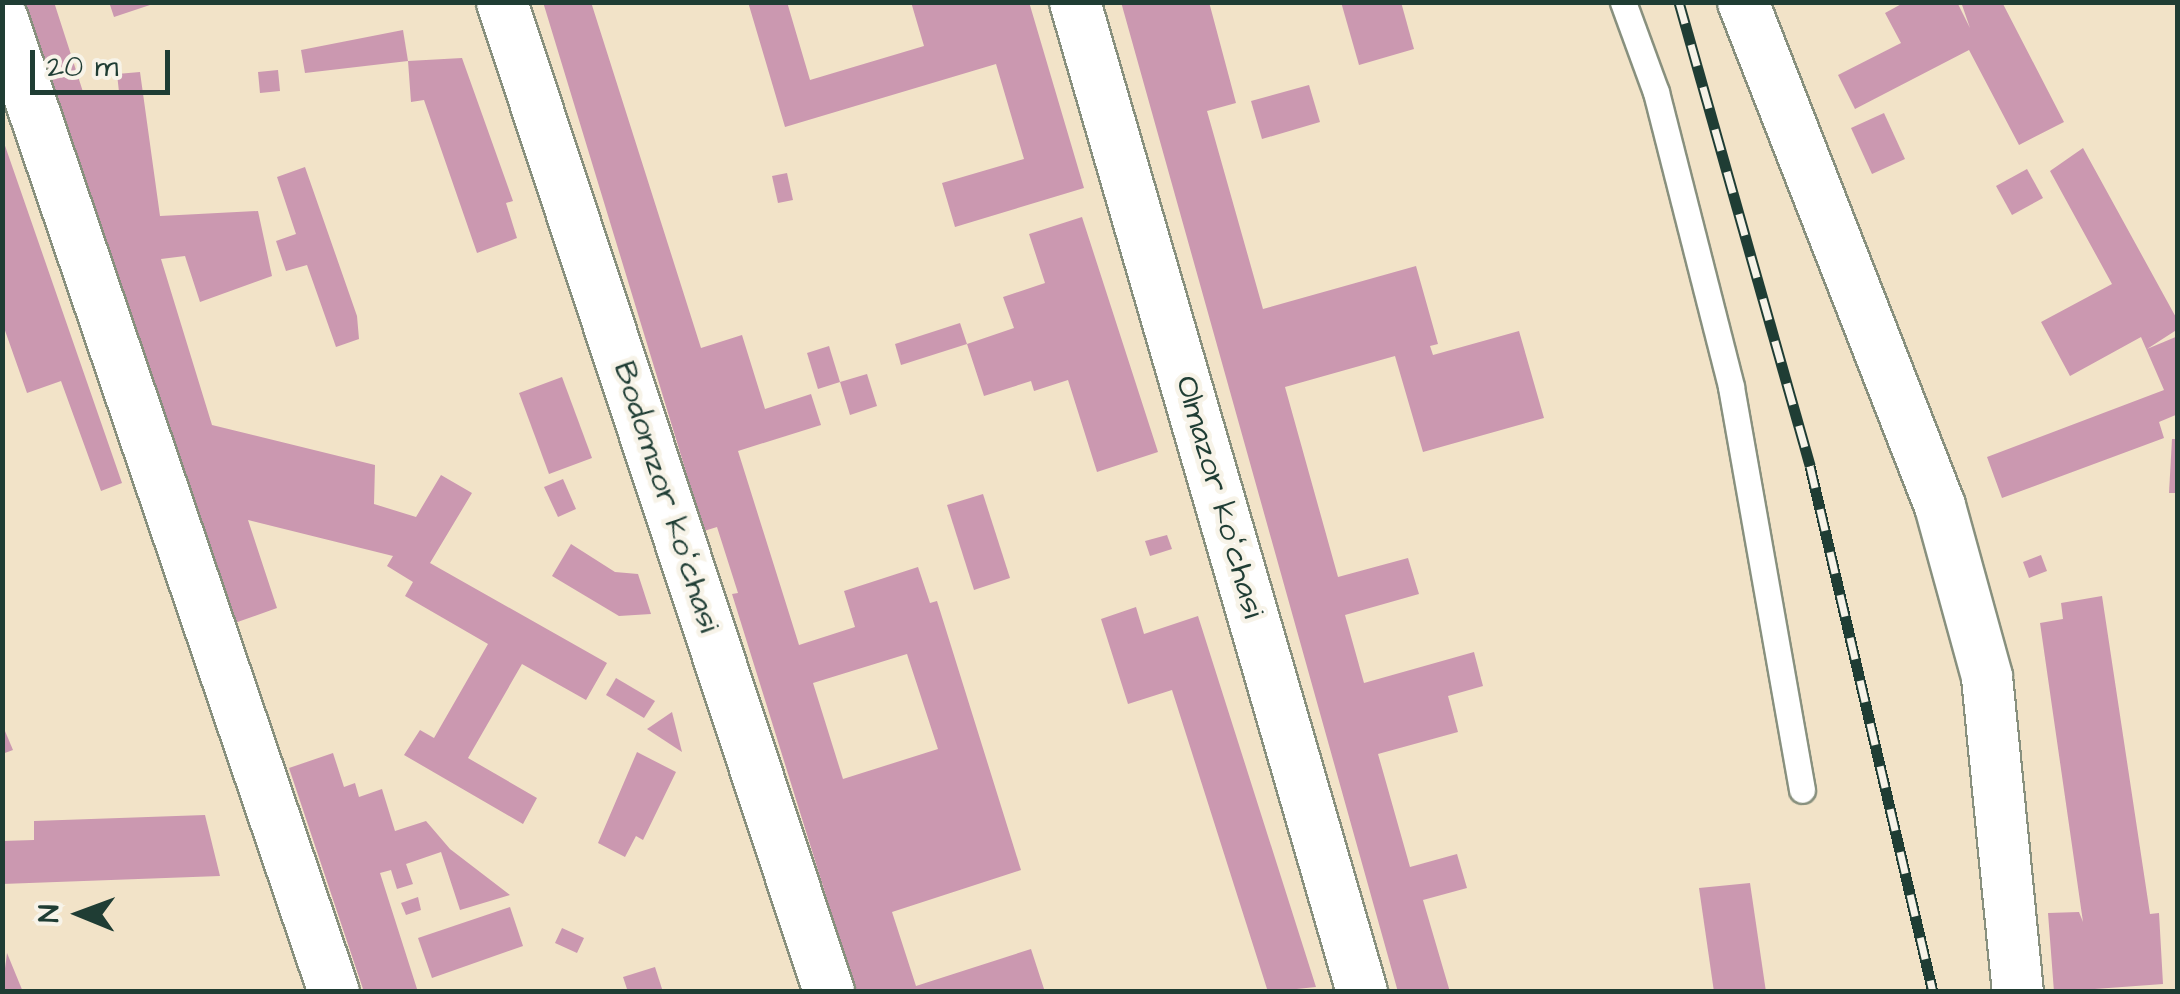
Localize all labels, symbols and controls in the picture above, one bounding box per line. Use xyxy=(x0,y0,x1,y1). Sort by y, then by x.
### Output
scale bar xyxy=(35,30,175,92)
text: 20 m xyxy=(47,46,118,88)
street label: Bodomzor koʻchasi xyxy=(604,357,728,637)
street label: Olmazor koʻchasi xyxy=(1166,372,1272,622)
north arrow xyxy=(30,864,130,964)
text: N xyxy=(30,904,69,923)

